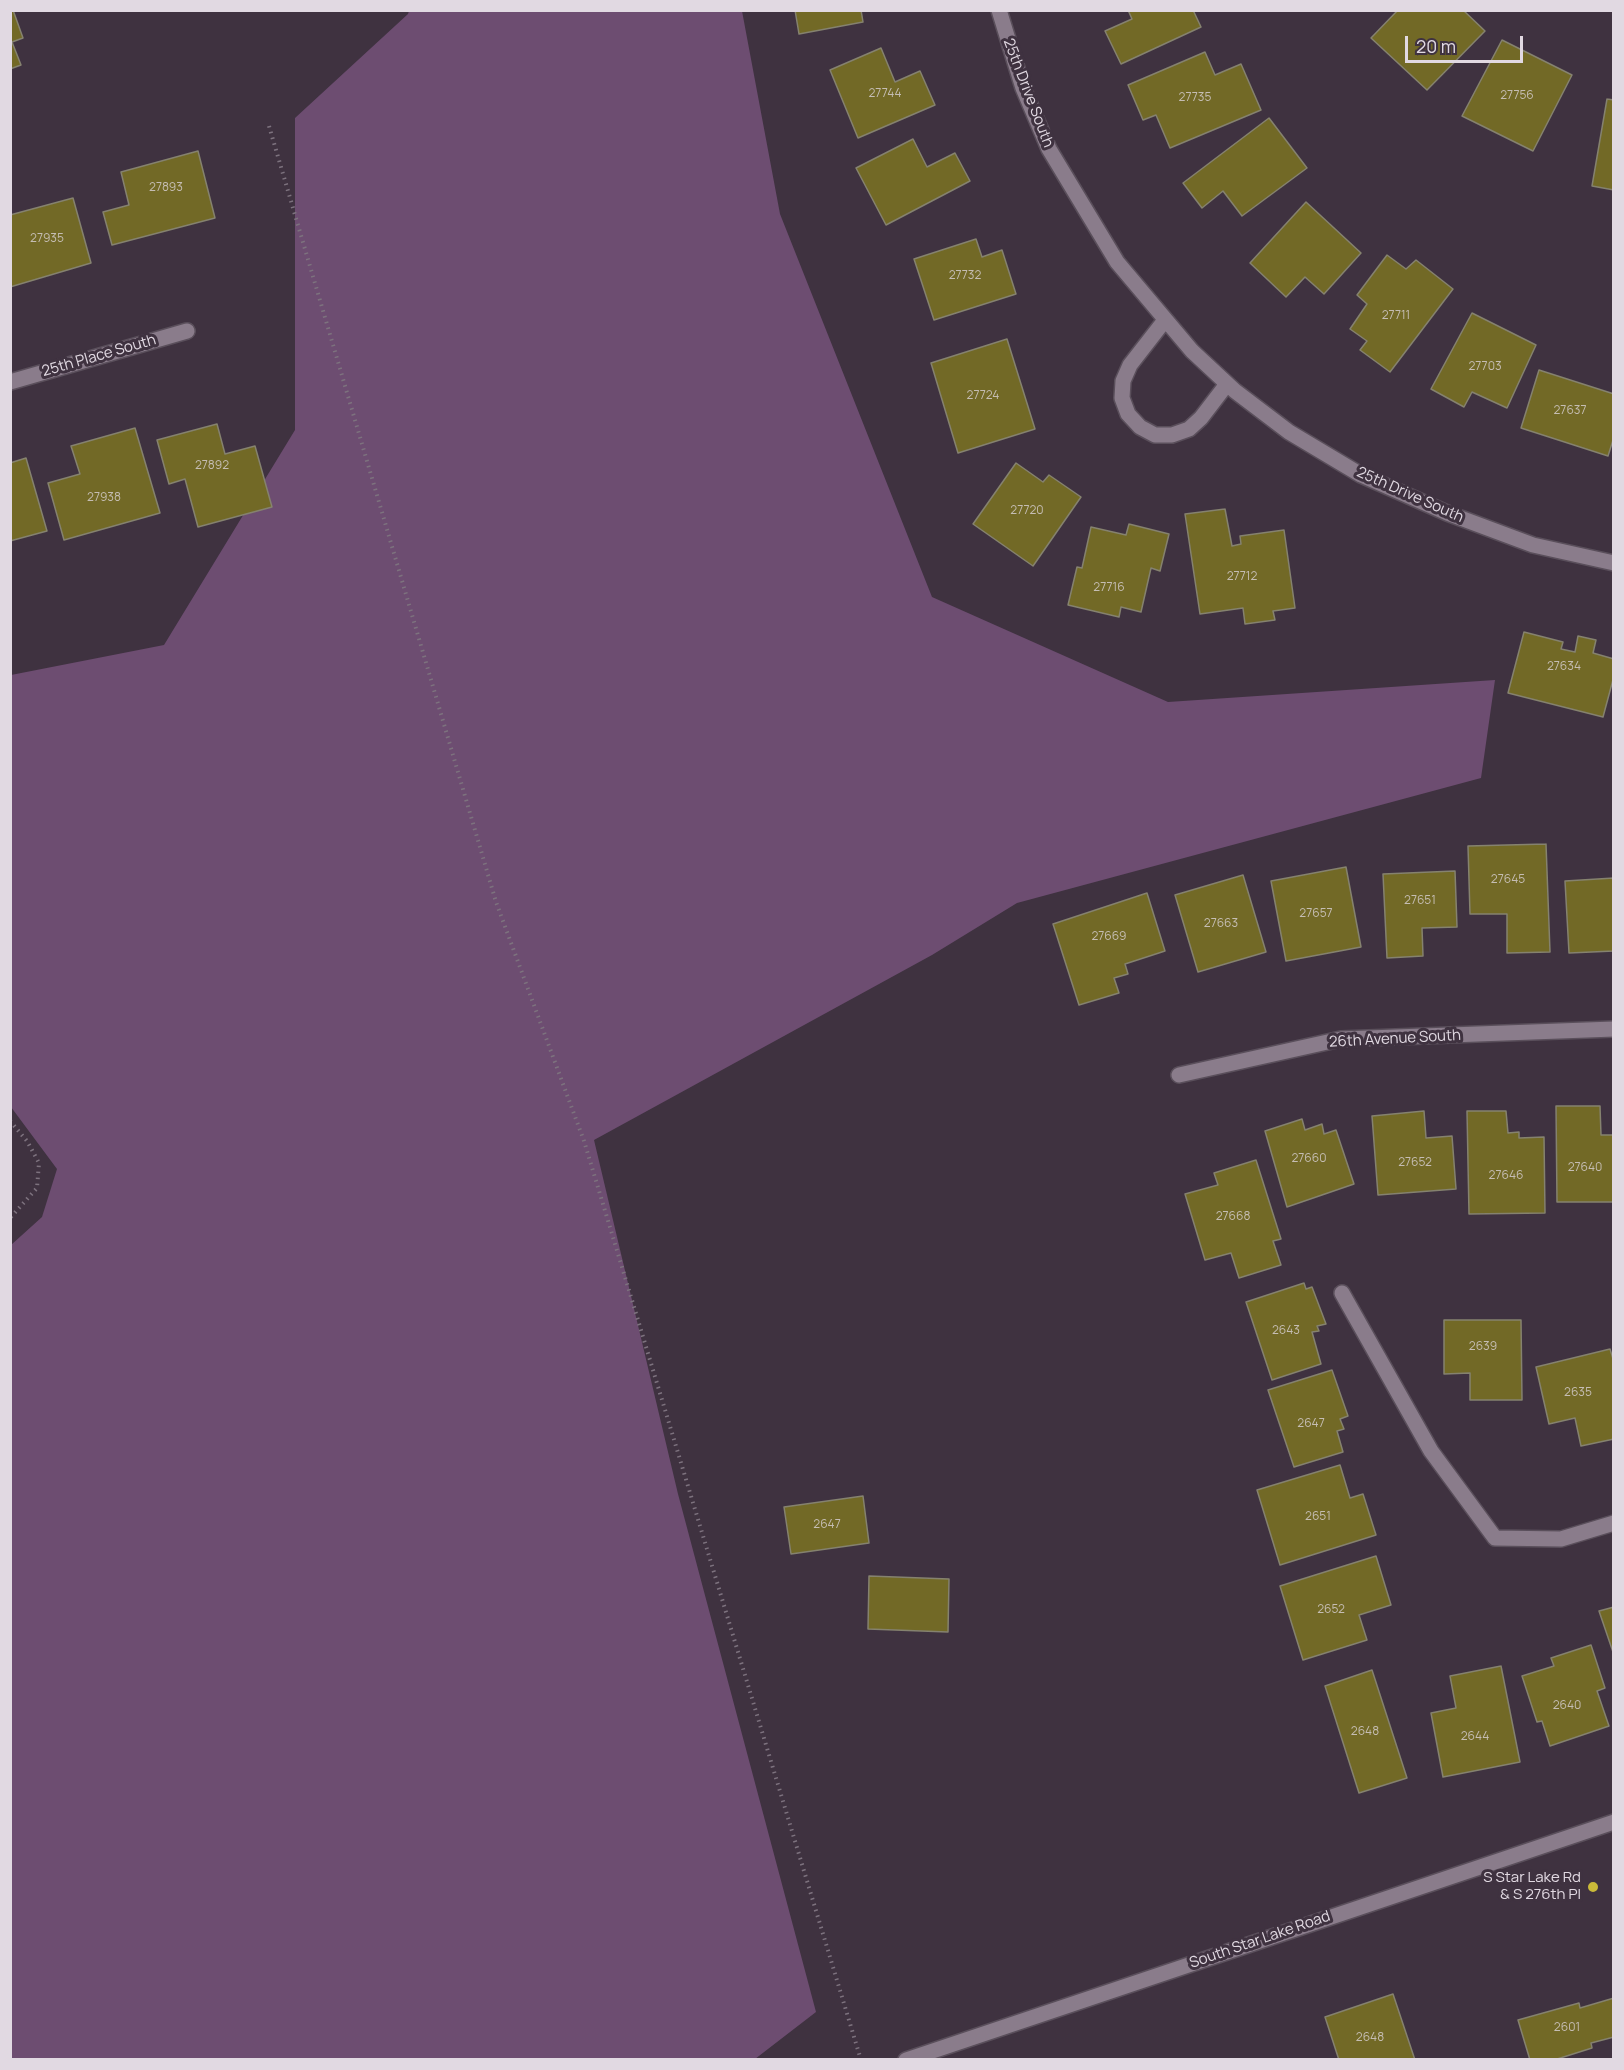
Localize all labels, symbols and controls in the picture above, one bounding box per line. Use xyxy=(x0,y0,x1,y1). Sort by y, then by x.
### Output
scale bar xyxy=(1408,24,1526,62)
text: 20 m xyxy=(1416,34,1456,58)
street label: 25th Drive South xyxy=(999,36,1057,150)
house number: 27744 xyxy=(869,87,901,101)
house number: 27756 xyxy=(1500,89,1534,103)
house number: 27735 xyxy=(1179,91,1211,105)
house number: 27893 xyxy=(149,181,183,195)
house number: 27935 xyxy=(30,232,64,246)
house number: 27732 xyxy=(949,269,981,283)
house number: 27711 xyxy=(1382,309,1410,323)
street label: 25th Place South xyxy=(40,331,158,381)
house number: 27703 xyxy=(1468,360,1502,374)
house number: 27724 xyxy=(967,389,999,403)
house number: 27637 xyxy=(1554,404,1586,418)
house number: 27892 xyxy=(195,459,229,473)
street label: 25th Drive South xyxy=(1354,463,1466,527)
house number: 27938 xyxy=(87,491,121,505)
house number: 27720 xyxy=(1010,504,1044,518)
house number: 27712 xyxy=(1227,570,1257,584)
house number: 27716 xyxy=(1093,581,1125,595)
house number: 27634 xyxy=(1547,660,1581,674)
house number: 27645 xyxy=(1491,873,1525,887)
house number: 27651 xyxy=(1404,894,1436,908)
house number: 27657 xyxy=(1299,907,1333,921)
house number: 27663 xyxy=(1204,917,1238,931)
house number: 27669 xyxy=(1091,930,1127,944)
street label: 26th Avenue South xyxy=(1329,1027,1461,1051)
house number: 27660 xyxy=(1291,1152,1327,1166)
house number: 27652 xyxy=(1398,1156,1432,1170)
house number: 27640 xyxy=(1568,1161,1602,1175)
house number: 27646 xyxy=(1489,1169,1523,1183)
house number: 27668 xyxy=(1216,1210,1250,1224)
house number: 2643 xyxy=(1272,1324,1300,1338)
house number: 2639 xyxy=(1469,1340,1497,1354)
house number: 2635 xyxy=(1564,1386,1592,1400)
house number: 2647 xyxy=(1297,1417,1325,1431)
house number: 2651 xyxy=(1305,1510,1331,1524)
house number: 2647 xyxy=(813,1518,841,1532)
house number: 2652 xyxy=(1317,1603,1345,1617)
house number: 2640 xyxy=(1553,1699,1581,1713)
house number: 2648 xyxy=(1351,1725,1379,1739)
house number: 2644 xyxy=(1461,1730,1489,1744)
place label: S Star Lake Rd & S 276th Pl xyxy=(1483,1869,1581,1904)
marker: S Star Lake Rd & S 276th Pl xyxy=(1586,1880,1600,1894)
street label: South Star Lake Road xyxy=(1187,1907,1333,1973)
house number: 2601 xyxy=(1554,2021,1580,2035)
house number: 2648 xyxy=(1356,2031,1384,2045)

